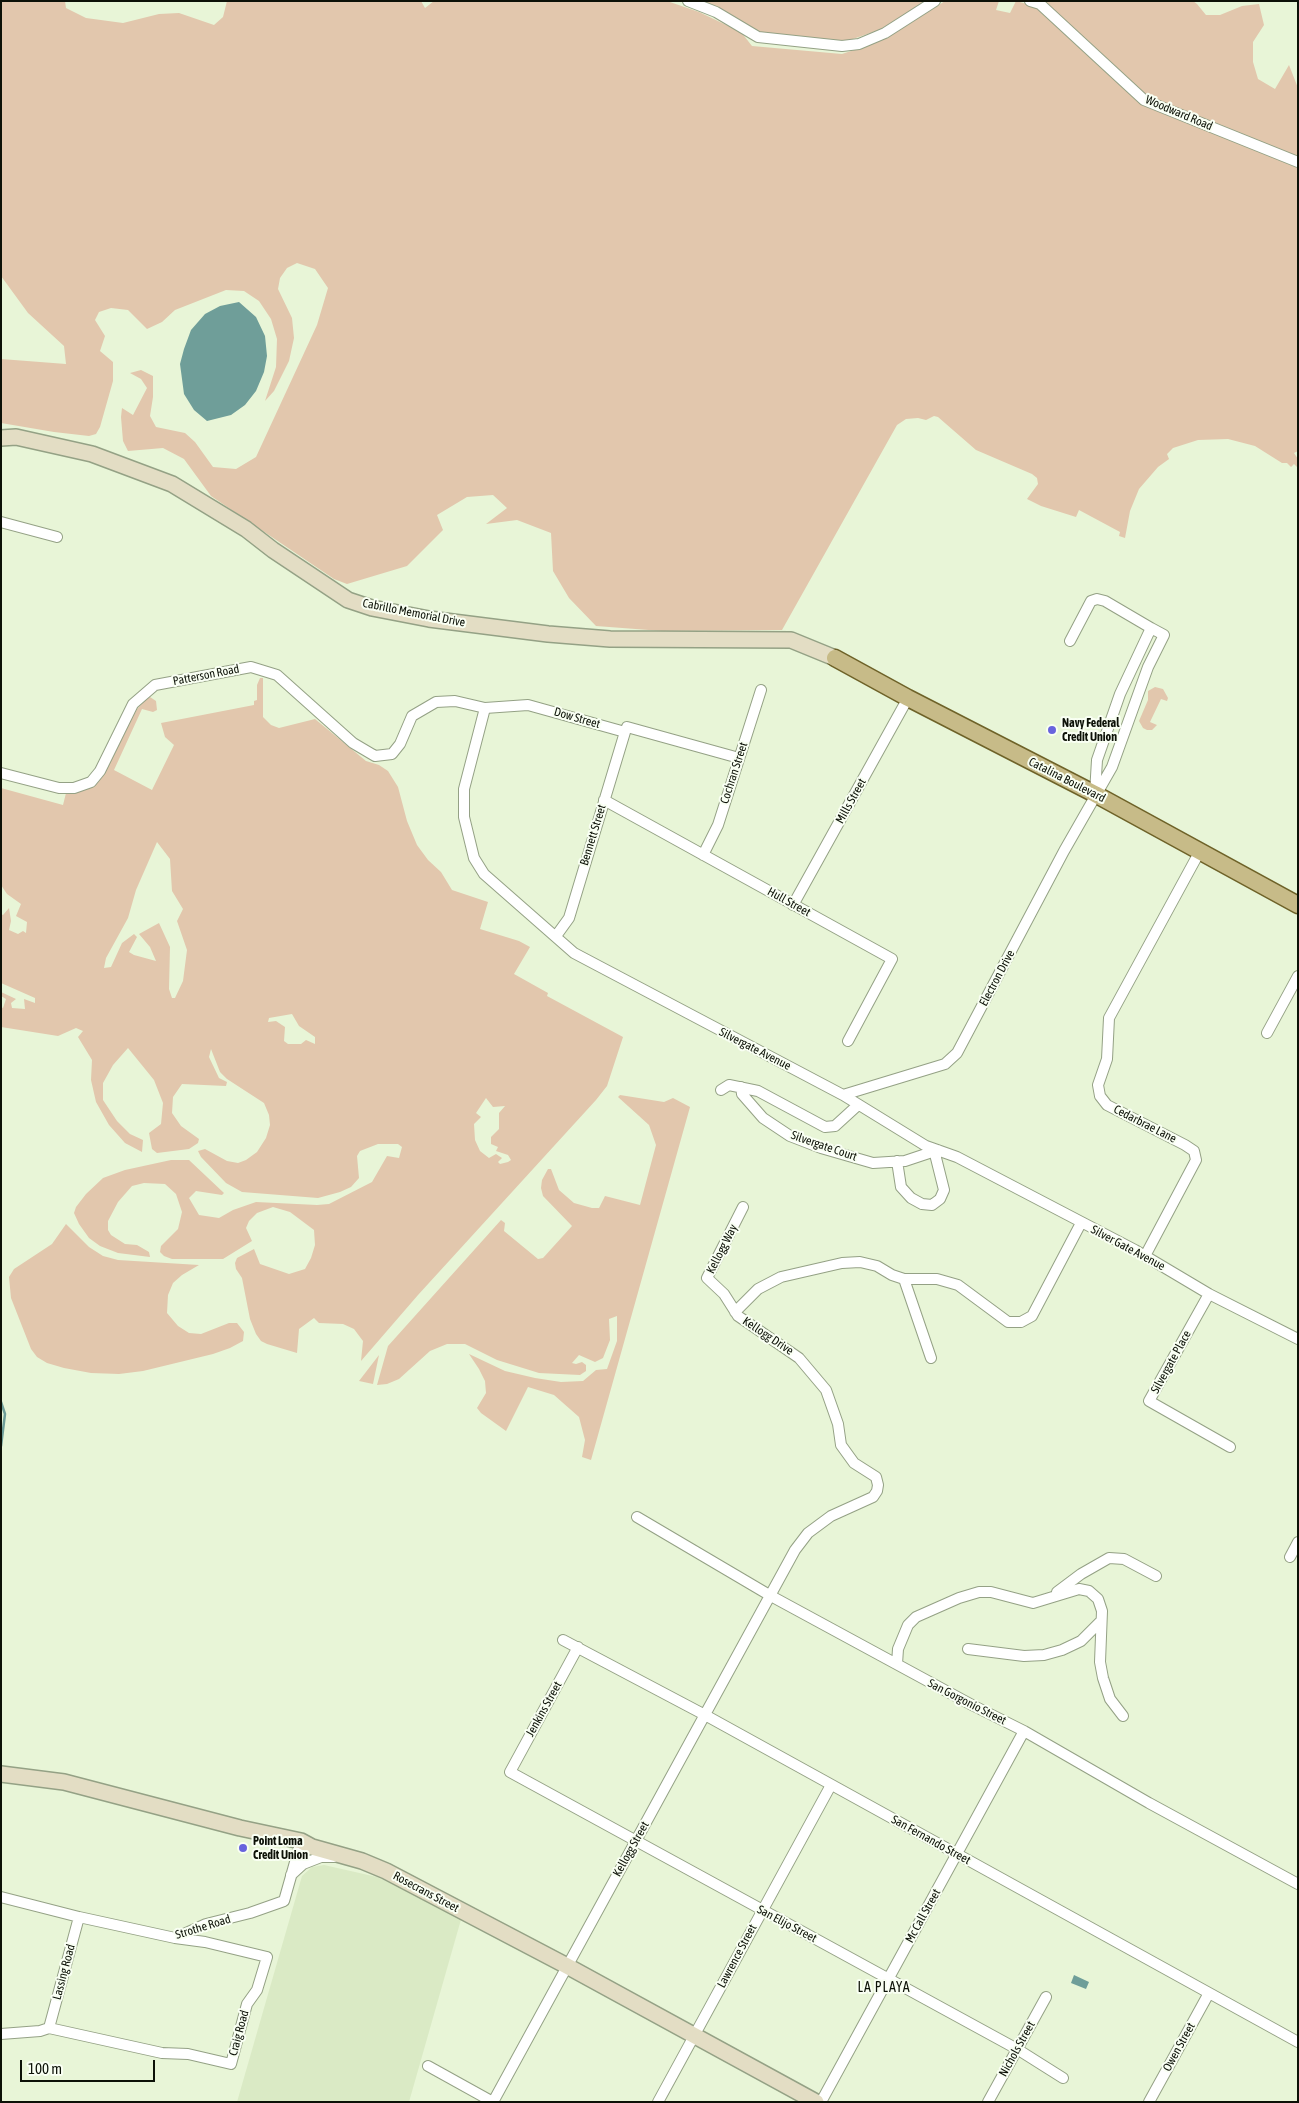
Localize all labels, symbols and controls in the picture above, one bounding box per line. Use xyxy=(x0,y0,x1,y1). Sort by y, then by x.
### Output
street label: Woodward Road xyxy=(1143,92,1215,134)
street label: Cabrillo Memorial Drive xyxy=(361,596,467,630)
street label: Patterson Road xyxy=(172,662,240,688)
street label: Dow Street xyxy=(552,705,602,731)
place label: Navy Federal Credit Union xyxy=(1062,716,1119,744)
marker: Navy Federal Credit Union xyxy=(1046,724,1058,736)
street label: Cochran Street xyxy=(717,740,751,806)
street label: Catalina Boulevard xyxy=(1026,754,1108,806)
street label: Mills Street xyxy=(833,776,869,826)
street label: Bennett Street xyxy=(577,803,609,867)
street label: Hull Street xyxy=(765,884,813,920)
street label: Electron Drive xyxy=(976,948,1018,1008)
street label: Silvergate Avenue xyxy=(717,1025,793,1073)
street label: Cedarbrae Lane xyxy=(1111,1102,1179,1146)
street label: Silvergate Court xyxy=(789,1128,859,1164)
street label: Kellogg Way xyxy=(703,1222,741,1276)
street label: Silver Gate Avenue xyxy=(1088,1222,1168,1274)
street label: Kellogg Drive xyxy=(740,1314,796,1358)
street label: Silvergate Place xyxy=(1148,1328,1194,1396)
street label: San Gorgonio Street xyxy=(925,1676,1009,1728)
street label: Jenkins Street xyxy=(523,1679,565,1739)
street label: San Fernando Street xyxy=(889,1812,973,1868)
street label: Kellogg Street xyxy=(610,1819,652,1879)
place label: Point Loma Credit Union xyxy=(253,1834,308,1862)
marker: Point Loma Credit Union xyxy=(237,1842,249,1854)
street label: Rosecrans Street xyxy=(391,1869,461,1915)
street label: Mc Call Street xyxy=(902,1887,944,1945)
street label: San Elijo Street xyxy=(755,1902,819,1946)
street label: Strothe Road xyxy=(174,1912,232,1942)
street label: Lawrence Street xyxy=(714,1922,760,1990)
street label: Lassing Road xyxy=(50,1943,78,2001)
district label: LA PLAYA xyxy=(856,1980,912,1996)
street label: Craig Road xyxy=(226,2009,252,2057)
street label: Nichols Street xyxy=(996,2019,1038,2079)
street label: Owen Street xyxy=(1160,2020,1198,2074)
scale bar xyxy=(22,2050,158,2082)
text: 100 m xyxy=(28,2060,62,2077)

